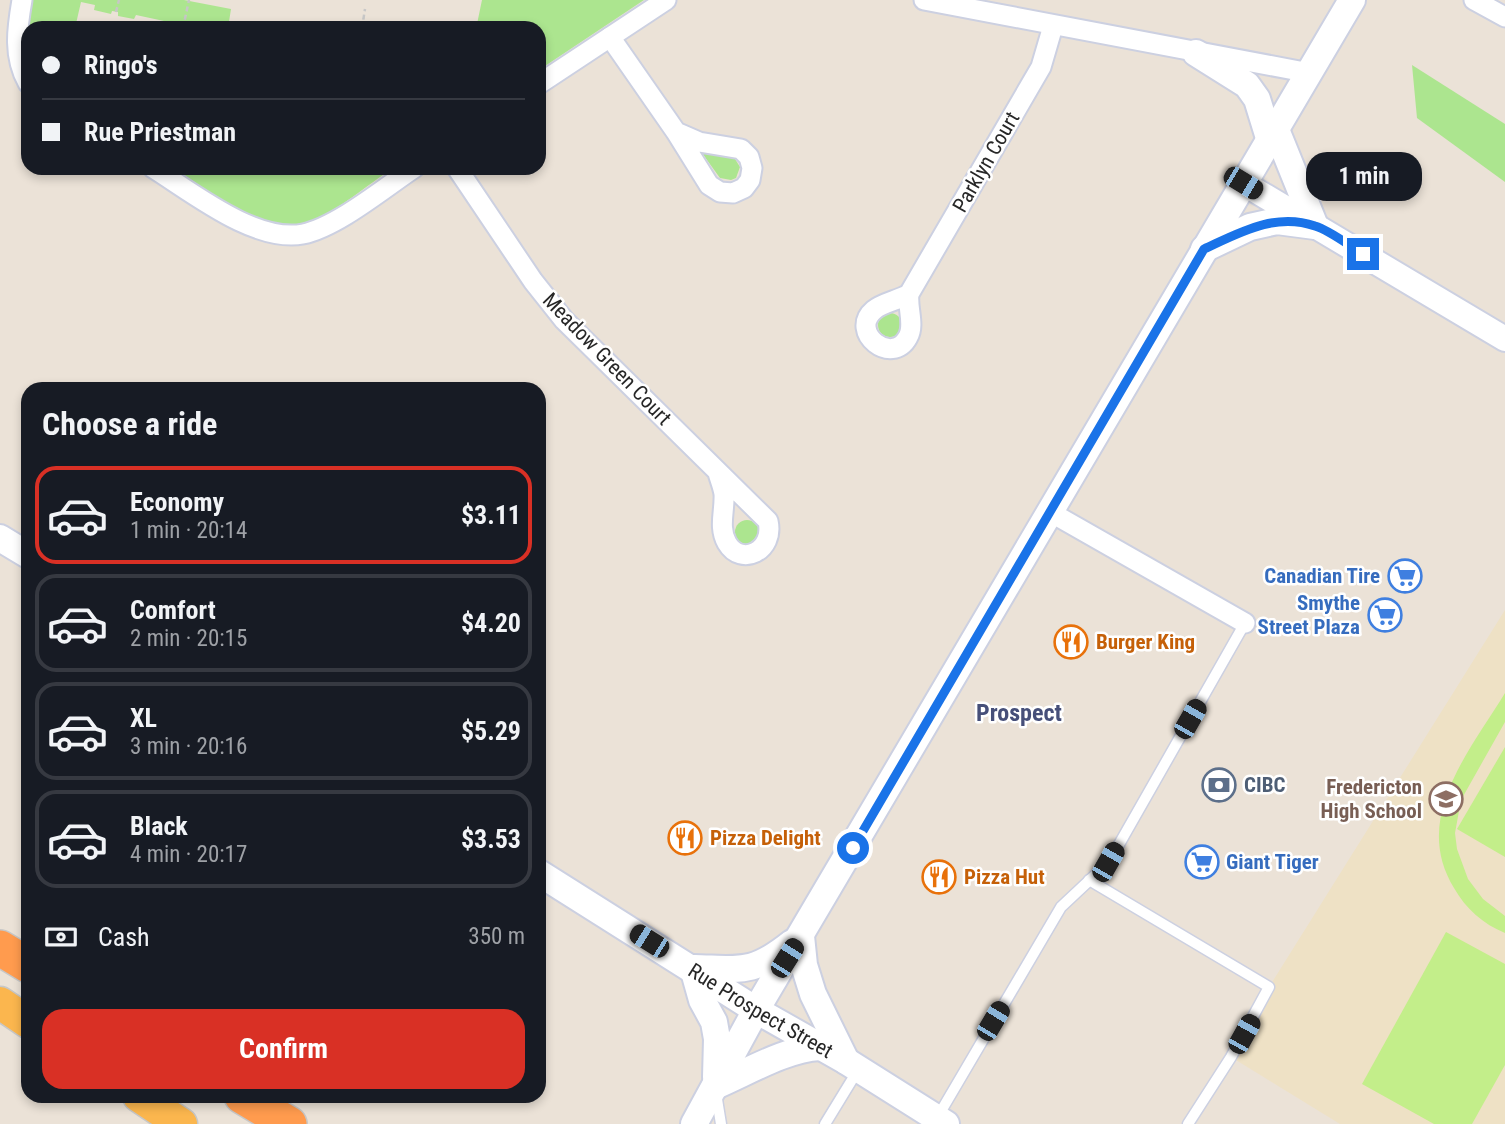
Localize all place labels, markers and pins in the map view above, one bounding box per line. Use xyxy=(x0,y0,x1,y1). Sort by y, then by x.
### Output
supermarket icon: Canadian Tire xyxy=(1386,557,1424,595)
place label: Canadian Tire xyxy=(1264,564,1380,588)
place label: Smythe Street Plaza xyxy=(1258,591,1360,639)
supermarket icon: Smythe Street Plaza xyxy=(1366,596,1404,634)
restaurant icon: Burger King xyxy=(1052,623,1090,661)
place label: Burger King xyxy=(1096,630,1195,654)
bank icon: CIBC xyxy=(1200,766,1238,804)
place label: CIBC xyxy=(1244,773,1285,797)
place label: Fredericton High School xyxy=(1321,775,1422,823)
school or university icon: Fredericton High School xyxy=(1427,780,1465,818)
restaurant icon: Pizza Delight xyxy=(666,819,704,857)
place label: Pizza Delight xyxy=(710,826,821,850)
supermarket icon: Giant Tiger xyxy=(1183,843,1221,881)
place label: Giant Tiger xyxy=(1226,850,1319,874)
restaurant icon: Pizza Hut xyxy=(920,858,958,896)
place label: Pizza Hut xyxy=(964,865,1045,889)

